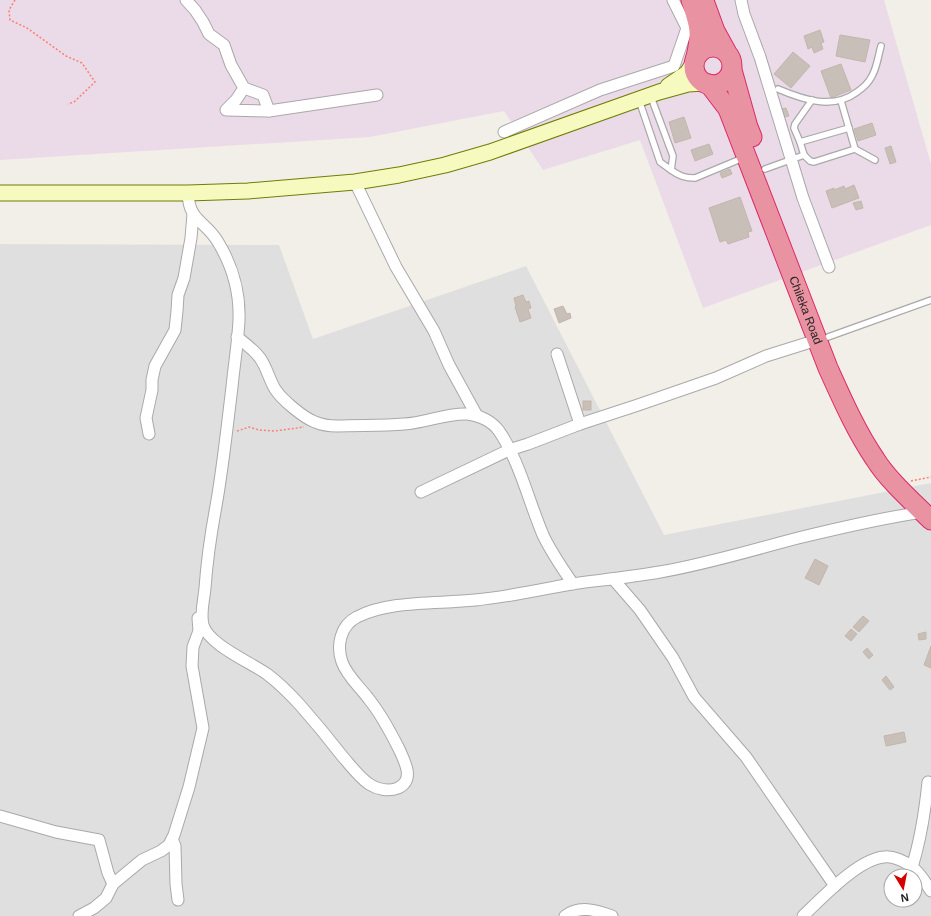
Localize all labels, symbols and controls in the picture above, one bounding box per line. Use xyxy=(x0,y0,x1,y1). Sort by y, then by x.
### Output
street label: Chileka Road xyxy=(786,274,825,346)
north arrow xyxy=(883,868,923,908)
text: N xyxy=(900,891,910,904)

